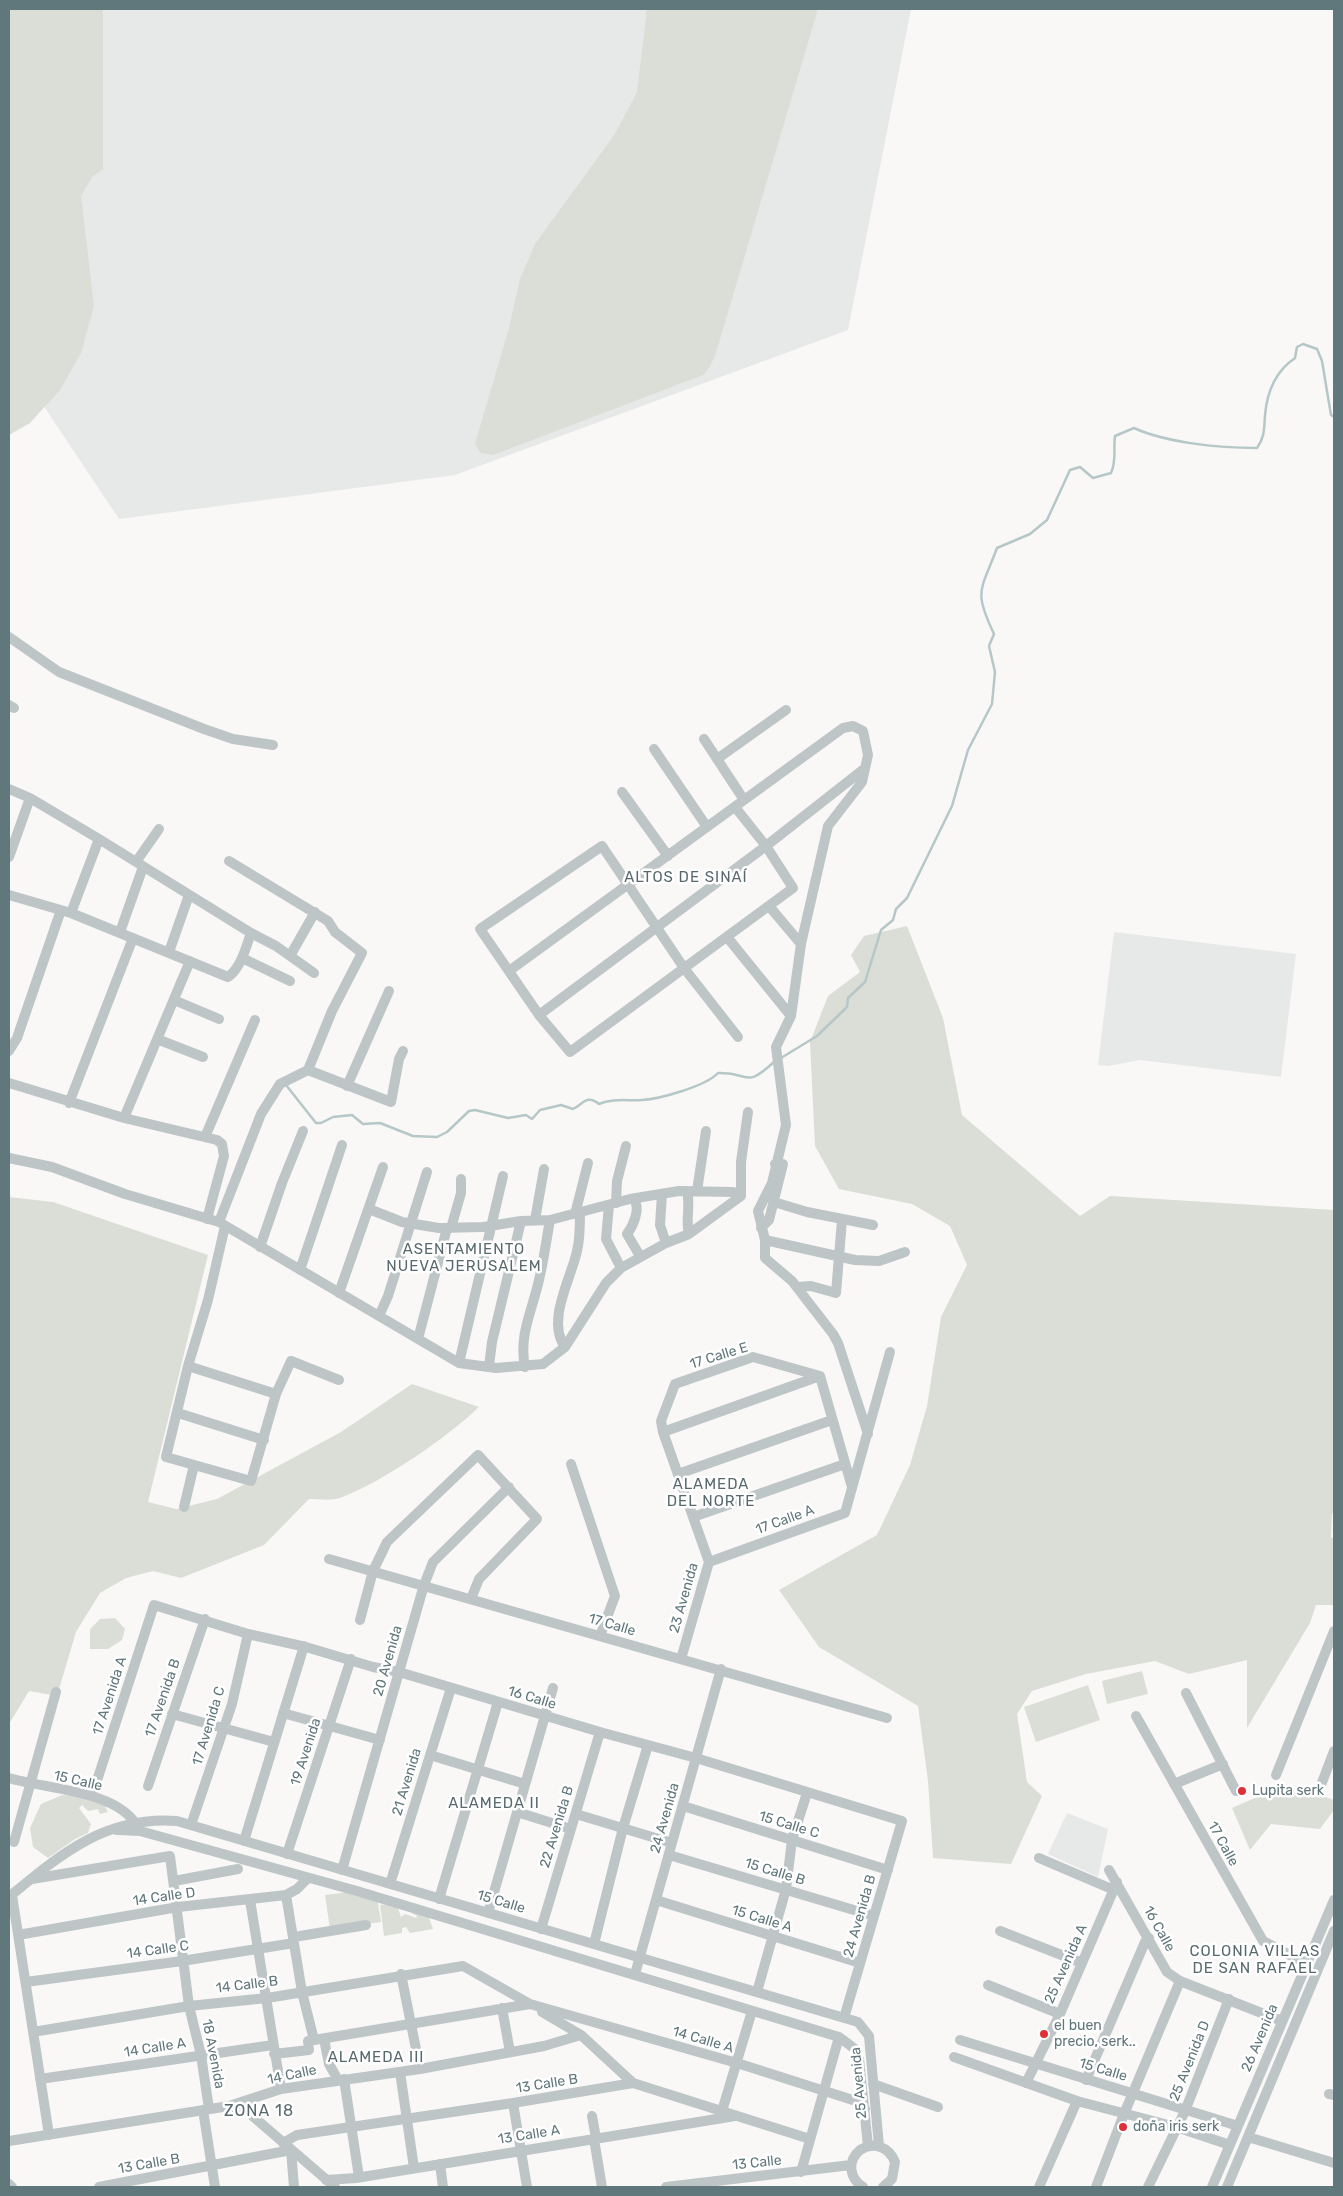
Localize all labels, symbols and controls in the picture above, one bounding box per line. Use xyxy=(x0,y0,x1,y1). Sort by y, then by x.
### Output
district label: ALTOS DE SINAÍ xyxy=(623,869,749,887)
district label: ASENTAMIENTO NUEVA JERUSALEM xyxy=(384,1241,544,1276)
street label: 17 Calle E xyxy=(688,1339,750,1373)
district label: ALAMEDA DEL NORTE xyxy=(666,1476,756,1511)
street label: 17 Calle A xyxy=(753,1502,817,1538)
street label: 23 Avenida xyxy=(666,1561,702,1635)
street label: 17 Calle xyxy=(586,1610,638,1640)
street label: 20 Avenida xyxy=(370,1624,406,1698)
street label: 17 Avenida A xyxy=(89,1655,131,1737)
street label: 17 Avenida B xyxy=(142,1657,184,1739)
street label: 16 Calle xyxy=(506,1683,558,1713)
street label: 17 Avenida C xyxy=(189,1685,229,1767)
street label: 19 Avenida xyxy=(287,1716,325,1788)
street label: 21 Avenida xyxy=(389,1746,425,1818)
street label: 15 Calle xyxy=(52,1767,104,1795)
street label: 24 Avenida xyxy=(647,1781,683,1855)
place label: Lupita serk xyxy=(1252,1783,1324,1799)
street label: 22 Avenida B xyxy=(537,1784,577,1870)
marker: Lupita serk xyxy=(1236,1785,1248,1797)
district label: ALAMEDA II xyxy=(447,1795,541,1813)
street label: 15 Calle C xyxy=(757,1808,821,1842)
street label: 17 Calle xyxy=(1204,1819,1242,1869)
street label: 15 Calle B xyxy=(743,1855,807,1889)
street label: 24 Avenida B xyxy=(840,1873,880,1959)
street label: 14 Calle D xyxy=(132,1884,196,1910)
street label: 15 Calle xyxy=(475,1887,527,1917)
street label: 15 Calle A xyxy=(730,1902,794,1936)
street label: 16 Calle xyxy=(1140,1903,1178,1955)
street label: 25 Avenida A xyxy=(1041,1922,1091,2006)
street label: 14 Calle C xyxy=(126,1937,190,1963)
district label: COLONIA VILLAS DE SAN RAFAEL xyxy=(1188,1943,1322,1978)
street label: 14 Calle B xyxy=(215,1973,279,1997)
street label: 26 Avenida xyxy=(1238,2001,1282,2075)
street label: 18 Avenida xyxy=(198,2018,228,2090)
place label: el buen precio, serk.. xyxy=(1054,2018,1136,2050)
street label: 25 Avenida D xyxy=(1166,2018,1214,2104)
street label: 14 Calle A xyxy=(671,2023,735,2057)
marker: el buen precio, serk.. xyxy=(1038,2028,1050,2040)
street label: 14 Calle A xyxy=(123,2035,187,2061)
street label: 25 Avenida xyxy=(847,2046,871,2120)
district label: ALAMEDA III xyxy=(326,2049,426,2067)
street label: 15 Calle xyxy=(1077,2055,1129,2085)
street label: 14 Calle xyxy=(266,2062,318,2088)
street label: 13 Calle B xyxy=(515,2071,579,2097)
district label: ZONA 18 xyxy=(223,2101,295,2121)
place label: doña iris serk xyxy=(1133,2119,1219,2135)
marker: doña iris serk xyxy=(1117,2121,1129,2133)
street label: 13 Calle A xyxy=(497,2122,561,2148)
street label: 13 Calle B xyxy=(117,2150,181,2178)
street label: 13 Calle xyxy=(731,2152,783,2174)

